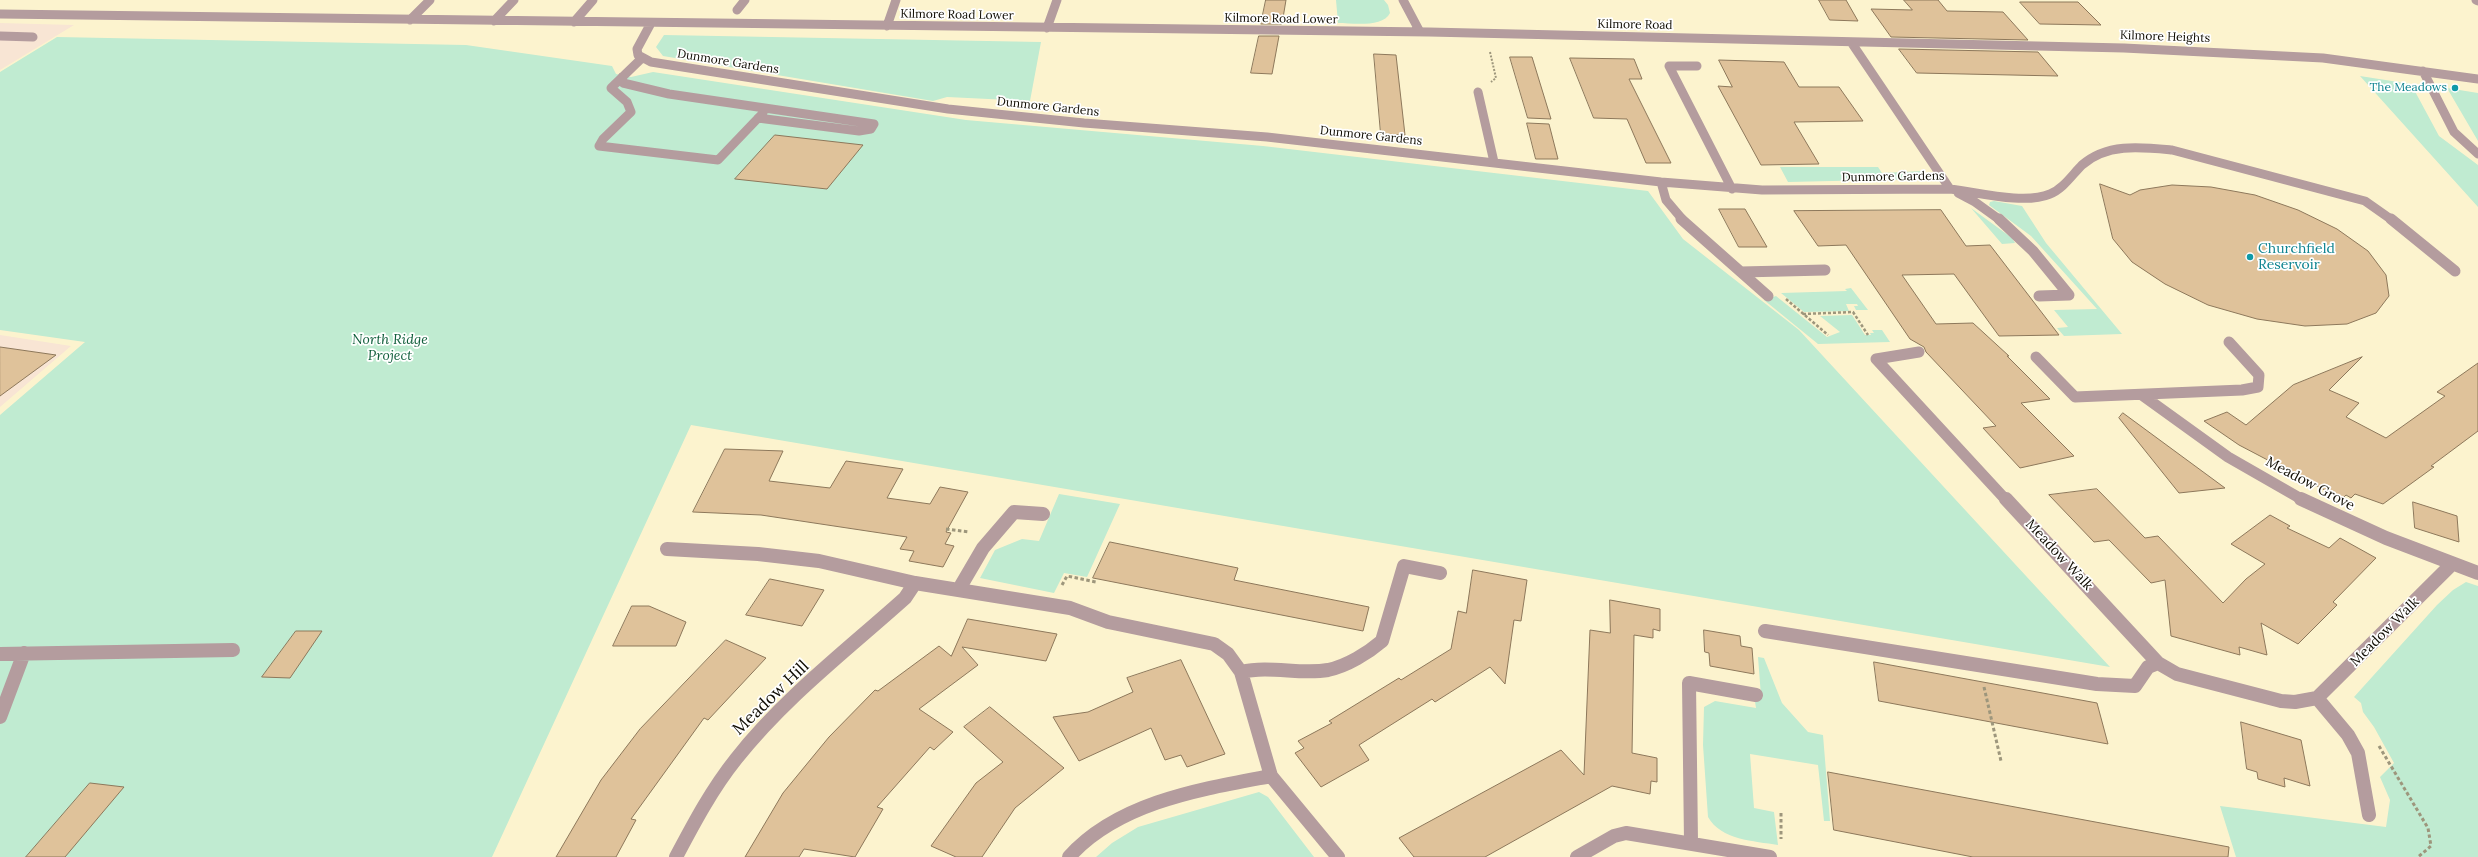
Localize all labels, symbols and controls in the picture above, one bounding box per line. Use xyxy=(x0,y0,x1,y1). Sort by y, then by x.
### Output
street label: Kilmore Road Lower xyxy=(900,7,1014,23)
street label: Kilmore Road Lower xyxy=(1224,11,1338,27)
street label: Kilmore Road xyxy=(1597,17,1673,33)
street label: Kilmore Heights xyxy=(2120,28,2210,46)
street label: Dunmore Gardens xyxy=(676,47,780,77)
place label: The Meadows xyxy=(2370,81,2447,95)
marker: The Meadows xyxy=(2450,83,2460,93)
street label: Dunmore Gardens xyxy=(996,94,1100,120)
street label: Dunmore Gardens xyxy=(1319,123,1423,149)
street label: Dunmore Gardens xyxy=(1841,169,1945,185)
place label: Churchfield Reservoir xyxy=(2258,241,2335,274)
marker: Churchfield Reservoir xyxy=(2245,252,2255,262)
park label: North Ridge Project xyxy=(352,332,428,364)
street label: Meadow Grove xyxy=(2263,454,2357,514)
street label: Meadow Walk xyxy=(2022,516,2096,594)
street label: Meadow Walk xyxy=(2347,594,2423,670)
street label: Meadow Hill xyxy=(728,656,814,740)

